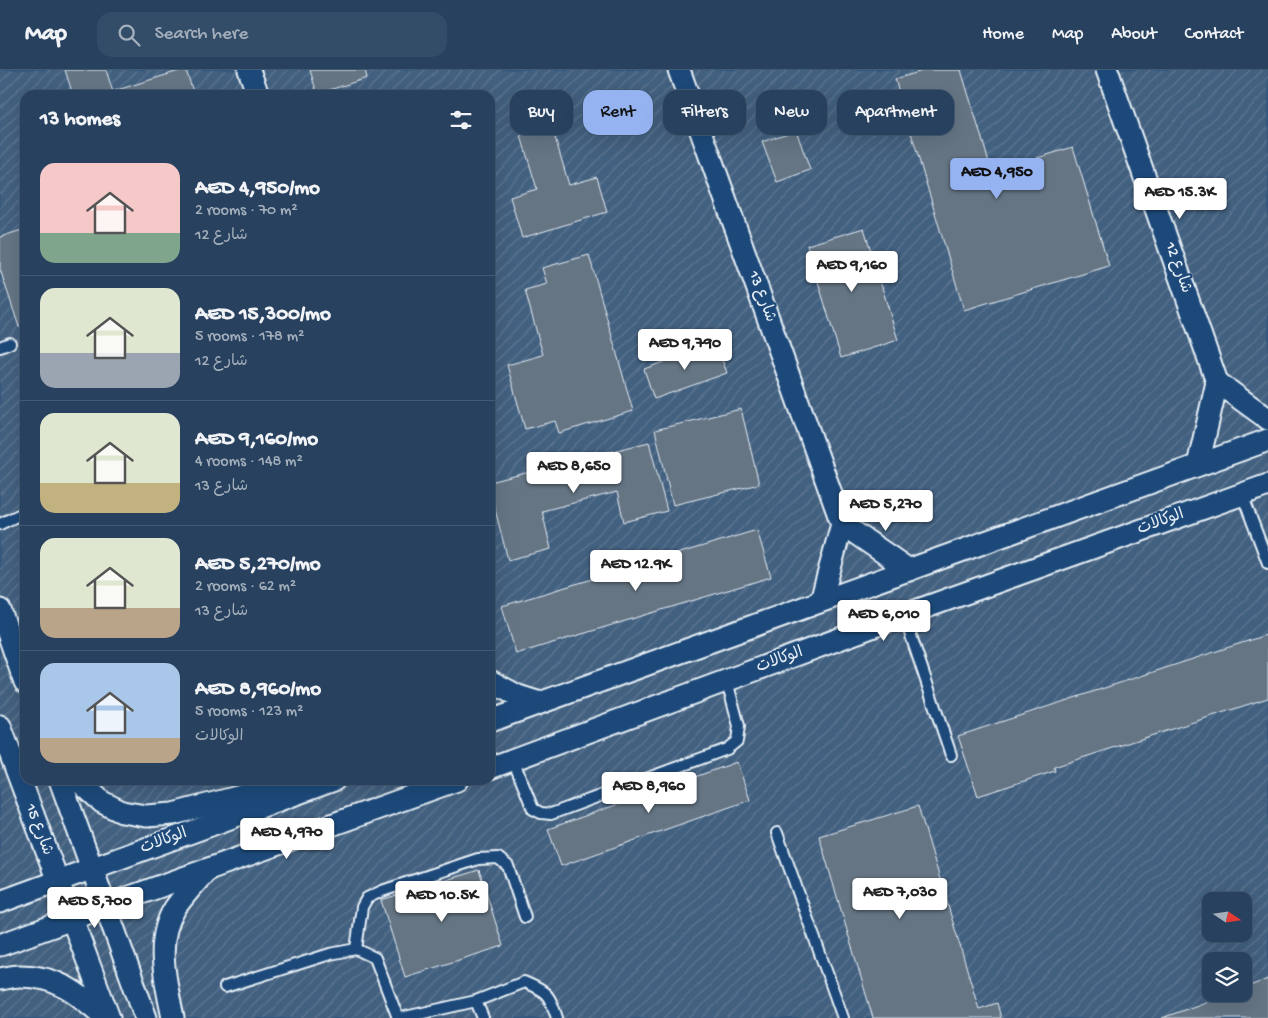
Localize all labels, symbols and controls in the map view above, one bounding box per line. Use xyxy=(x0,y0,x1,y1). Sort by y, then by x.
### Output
search box xyxy=(97,12,447,57)
text: Map xyxy=(25,20,67,49)
icon: search xyxy=(115,21,143,49)
text: Search here xyxy=(155,23,248,46)
text: Home xyxy=(982,24,1024,45)
text: Map xyxy=(1052,24,1083,45)
text: About xyxy=(1111,24,1157,45)
text: Contact xyxy=(1185,24,1243,45)
chip: Buy xyxy=(510,90,573,135)
chip: Rent xyxy=(583,90,653,135)
chip: Filters xyxy=(663,90,746,135)
chip: New xyxy=(756,90,827,135)
chip: Apartment xyxy=(837,90,954,135)
icon: filters xyxy=(447,106,475,134)
text: 13 homes xyxy=(40,108,120,133)
pin: AED 4,950 xyxy=(940,158,1054,200)
text: AED 4,950 xyxy=(961,164,1033,183)
text: AED 4,950/mo xyxy=(195,177,320,202)
pin: AED 15.3K xyxy=(1123,178,1237,220)
icon: home xyxy=(80,183,140,243)
text: AED 15.3K xyxy=(1145,184,1215,203)
text: 2 rooms · 70 m² xyxy=(195,202,298,221)
text: شارع 12 xyxy=(195,227,248,246)
street label: شارع 12 xyxy=(1159,239,1195,296)
pin: AED 9,160 xyxy=(795,250,909,293)
text: AED 9,160 xyxy=(817,257,887,276)
street label: شارع 13 xyxy=(743,268,779,325)
text: AED 15,300/mo xyxy=(195,303,331,328)
icon: home xyxy=(80,308,140,368)
text: 5 rooms · 178 m² xyxy=(195,328,304,347)
pin: AED 9,790 xyxy=(628,328,742,371)
text: AED 9,790 xyxy=(649,335,721,354)
text: شارع 12 xyxy=(195,353,248,372)
text: AED 9,160/mo xyxy=(195,428,318,453)
icon: home xyxy=(80,433,140,493)
pin: AED 8,650 xyxy=(517,452,631,494)
text: 4 rooms · 148 m² xyxy=(195,453,303,472)
text: AED 8,650 xyxy=(537,458,611,477)
text: شارع 13 xyxy=(195,478,248,497)
pin: AED 5,270 xyxy=(829,490,943,532)
text: AED 5,270 xyxy=(850,496,922,515)
street label: الوكالات xyxy=(1135,506,1187,540)
pin: AED 12.9K xyxy=(579,550,693,592)
text: AED 5,270/mo xyxy=(195,553,321,578)
text: AED 12.9K xyxy=(601,556,671,575)
icon: home xyxy=(80,558,140,618)
text: 2 rooms · 62 m² xyxy=(195,578,296,597)
pin: AED 6,010 xyxy=(827,600,941,642)
text: شارع 13 xyxy=(195,603,248,622)
text: AED 6,010 xyxy=(848,606,920,625)
street label: الوكالات xyxy=(754,644,806,678)
text: AED 8,960/mo xyxy=(195,678,321,703)
icon: home xyxy=(80,683,140,743)
text: 5 rooms · 123 m² xyxy=(195,703,303,722)
text: الوكالات xyxy=(195,728,243,747)
pin: AED 8,960 xyxy=(592,772,706,814)
text: AED 8,960 xyxy=(613,778,685,797)
street label: شارع 15 xyxy=(20,801,56,858)
pin: AED 4,970 xyxy=(230,818,344,860)
text: AED 4,970 xyxy=(251,824,323,843)
street label: الوكالات xyxy=(138,825,190,859)
pin: AED 7,030 xyxy=(843,878,957,920)
pin: AED 10.5K xyxy=(385,880,499,923)
text: AED 7,030 xyxy=(863,884,937,903)
pin: AED 5,700 xyxy=(38,886,152,929)
text: AED 10.5K xyxy=(406,887,478,906)
north arrow xyxy=(1202,892,1252,942)
map controls xyxy=(1202,892,1252,1002)
text: AED 5,700 xyxy=(58,893,132,912)
button: layers xyxy=(1202,952,1252,1002)

